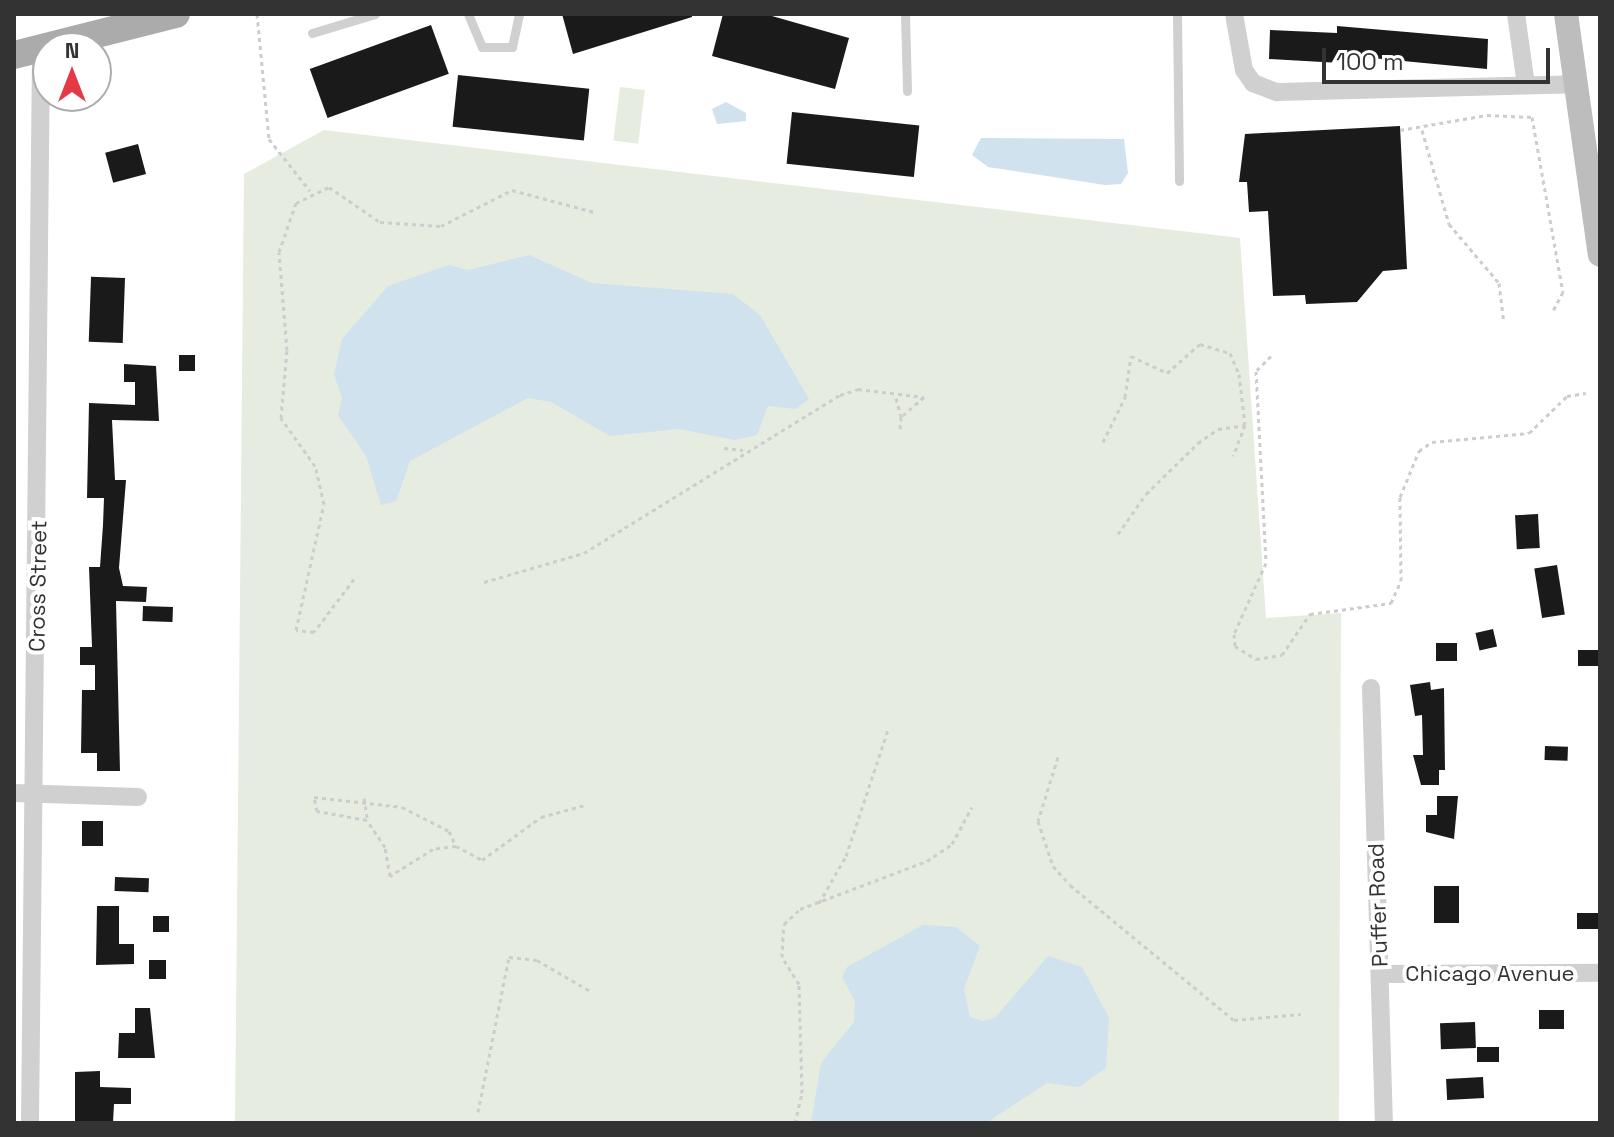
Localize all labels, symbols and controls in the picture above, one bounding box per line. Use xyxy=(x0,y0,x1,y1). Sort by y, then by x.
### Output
north arrow xyxy=(32,32,112,112)
scale bar xyxy=(1326,32,1554,82)
text: N xyxy=(65,36,79,64)
text: 100 m xyxy=(1336,46,1404,77)
street label: Cross Street xyxy=(24,520,52,652)
street label: Puffer Road xyxy=(1363,843,1393,967)
street label: Chicago Avenue xyxy=(1405,961,1575,987)

